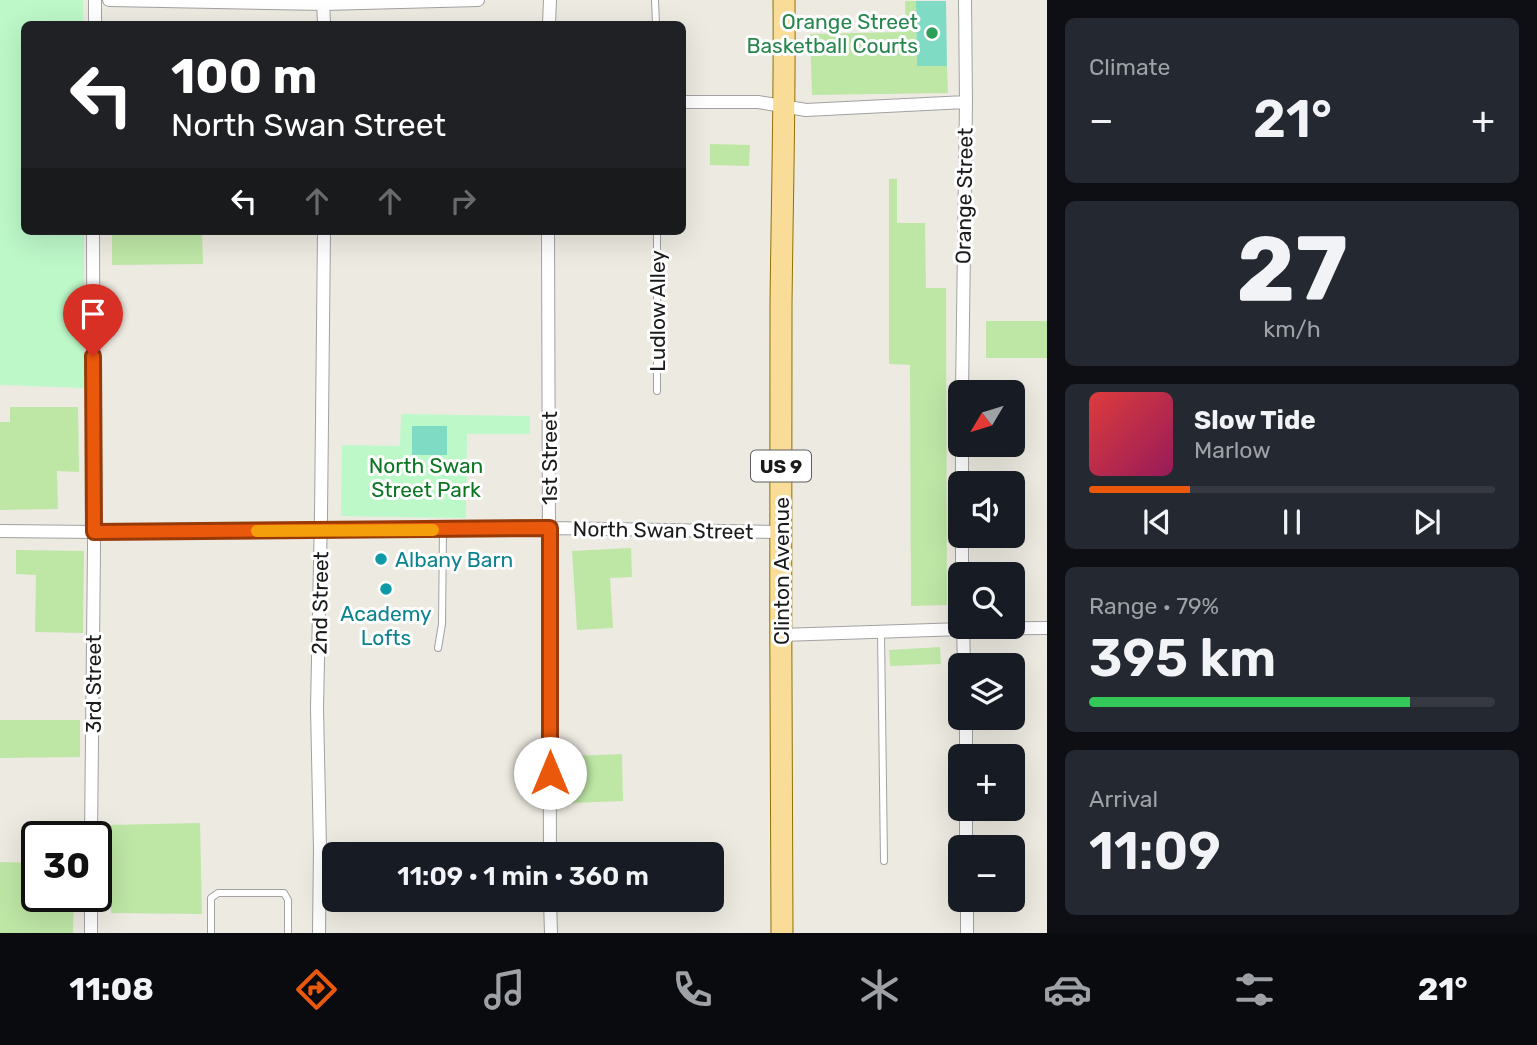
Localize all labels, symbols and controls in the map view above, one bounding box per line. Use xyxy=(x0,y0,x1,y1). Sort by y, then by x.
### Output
place label: Orange Street Basketball Courts xyxy=(746,9,918,58)
marker: Orange Street Basketball Courts xyxy=(924,25,940,41)
text: 100 m xyxy=(171,47,317,105)
icon: left xyxy=(56,49,147,140)
text: Climate xyxy=(1089,53,1170,81)
text: 21° xyxy=(1253,88,1332,150)
text: − xyxy=(1089,97,1114,143)
text: + xyxy=(1471,97,1495,143)
text: North Swan Street xyxy=(171,106,446,144)
street label: Orange Street xyxy=(950,128,978,264)
icon: left xyxy=(225,182,263,220)
icon: ahead xyxy=(298,182,336,220)
icon: ahead xyxy=(371,182,409,220)
icon: right xyxy=(444,182,482,220)
text: 27 xyxy=(1236,215,1348,323)
street label: Ludlow Alley xyxy=(645,250,670,372)
pin xyxy=(63,284,123,356)
icon: arrive xyxy=(74,295,112,333)
text: km/h xyxy=(1263,315,1321,343)
north arrow xyxy=(948,380,1026,457)
map controls xyxy=(948,380,1025,912)
text: Slow Tide xyxy=(1194,405,1316,436)
street label: 1st Street xyxy=(537,411,562,505)
text: Marlow xyxy=(1194,436,1271,464)
road number: US 9 xyxy=(751,450,811,481)
park label: North Swan Street Park xyxy=(369,453,483,502)
button: sound xyxy=(948,471,1025,548)
street label: Clinton Avenue xyxy=(769,497,794,645)
icon: previous xyxy=(1138,503,1176,541)
icon: pause xyxy=(1273,503,1311,541)
icon: next xyxy=(1408,503,1446,541)
street label: North Swan Street xyxy=(573,516,753,544)
place label: Albany Barn xyxy=(395,547,513,572)
street label: 2nd Street xyxy=(307,551,333,655)
marker: Albany Barn xyxy=(373,551,389,567)
button: search xyxy=(948,562,1025,639)
marker: Academy Lofts xyxy=(378,581,394,597)
text: Range · 79% xyxy=(1089,592,1219,620)
place label: Academy Lofts xyxy=(340,601,432,650)
text: 395 km xyxy=(1089,627,1276,689)
street label: 3rd Street xyxy=(81,635,106,733)
button: layers xyxy=(948,653,1025,730)
position arrow xyxy=(513,736,587,810)
button: + xyxy=(948,744,1025,821)
text: Arrival xyxy=(1089,785,1158,813)
text: 11:09 xyxy=(1089,820,1221,882)
speed limit sign: 30 xyxy=(21,821,112,912)
button: − xyxy=(948,835,1025,912)
text: 11:09 · 1 min · 360 m xyxy=(397,861,649,892)
icon: directions xyxy=(292,965,341,1014)
icon: music xyxy=(480,965,529,1014)
icon: phone xyxy=(668,965,717,1014)
icon: climate xyxy=(855,965,904,1014)
icon: car xyxy=(1043,965,1092,1014)
icon: filters xyxy=(1230,965,1279,1014)
text: 11:08 xyxy=(69,970,154,1008)
text: 21° xyxy=(1418,970,1468,1008)

